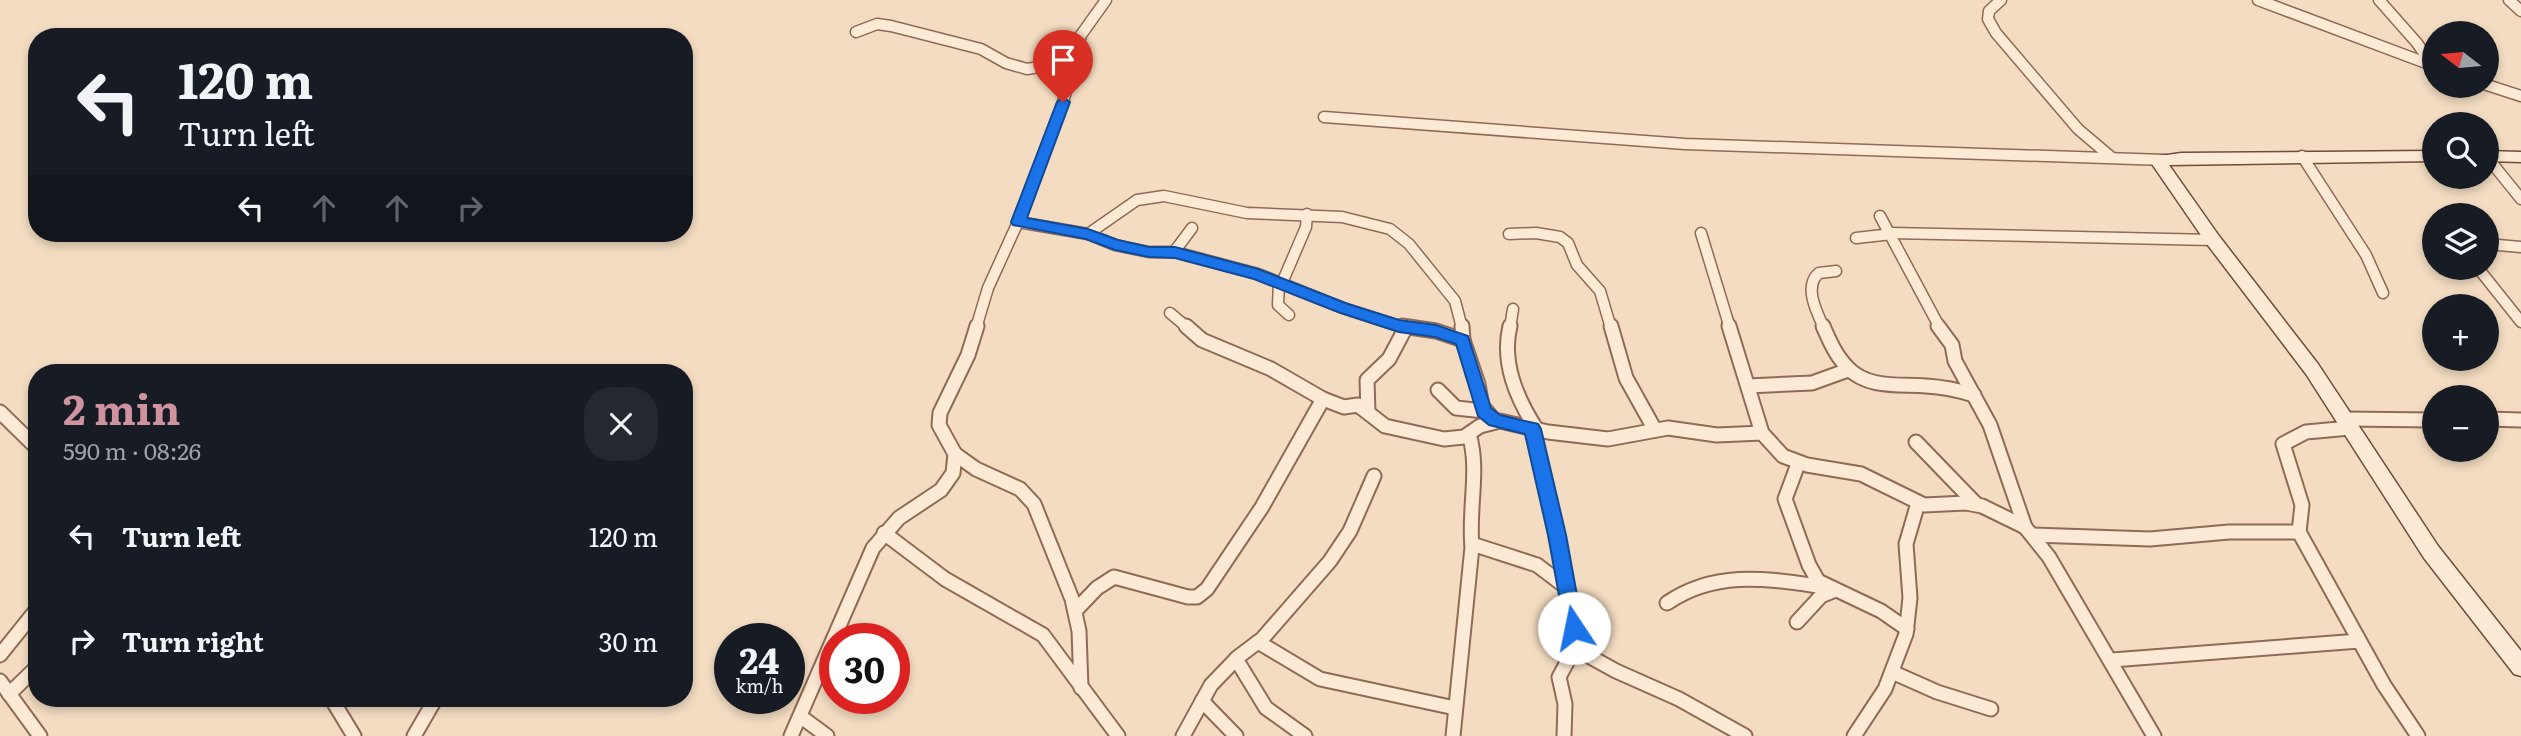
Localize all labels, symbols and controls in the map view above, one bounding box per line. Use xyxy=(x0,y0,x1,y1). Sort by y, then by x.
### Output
north arrow xyxy=(2422,21,2499,98)
map controls xyxy=(2422,21,2499,462)
pin xyxy=(1033,30,1093,102)
text: 120 m xyxy=(178,41,313,114)
icon: arrive xyxy=(1044,41,1082,79)
icon: left xyxy=(63,56,154,147)
text: Turn left xyxy=(178,108,315,156)
button: search xyxy=(2422,112,2499,189)
icon: left xyxy=(232,189,270,227)
icon: ahead xyxy=(305,189,343,227)
icon: ahead xyxy=(378,189,416,227)
icon: right xyxy=(451,189,489,227)
button: layers xyxy=(2422,203,2499,280)
button: + xyxy=(2422,294,2499,371)
text: 2 min xyxy=(63,376,180,438)
button: − xyxy=(2422,385,2499,462)
button: close xyxy=(584,387,658,461)
text: 590 m · 08:26 xyxy=(63,433,201,467)
text: Turn left xyxy=(122,516,241,555)
text: 120 m xyxy=(589,516,658,555)
icon: left xyxy=(63,517,101,555)
position arrow xyxy=(1537,591,1611,665)
text: Turn right xyxy=(122,621,264,660)
text: 30 m xyxy=(598,621,658,660)
icon: right xyxy=(63,622,101,660)
speed limit sign: 30 xyxy=(819,623,910,714)
text: 24 xyxy=(740,633,779,685)
text: km/h xyxy=(736,672,783,699)

